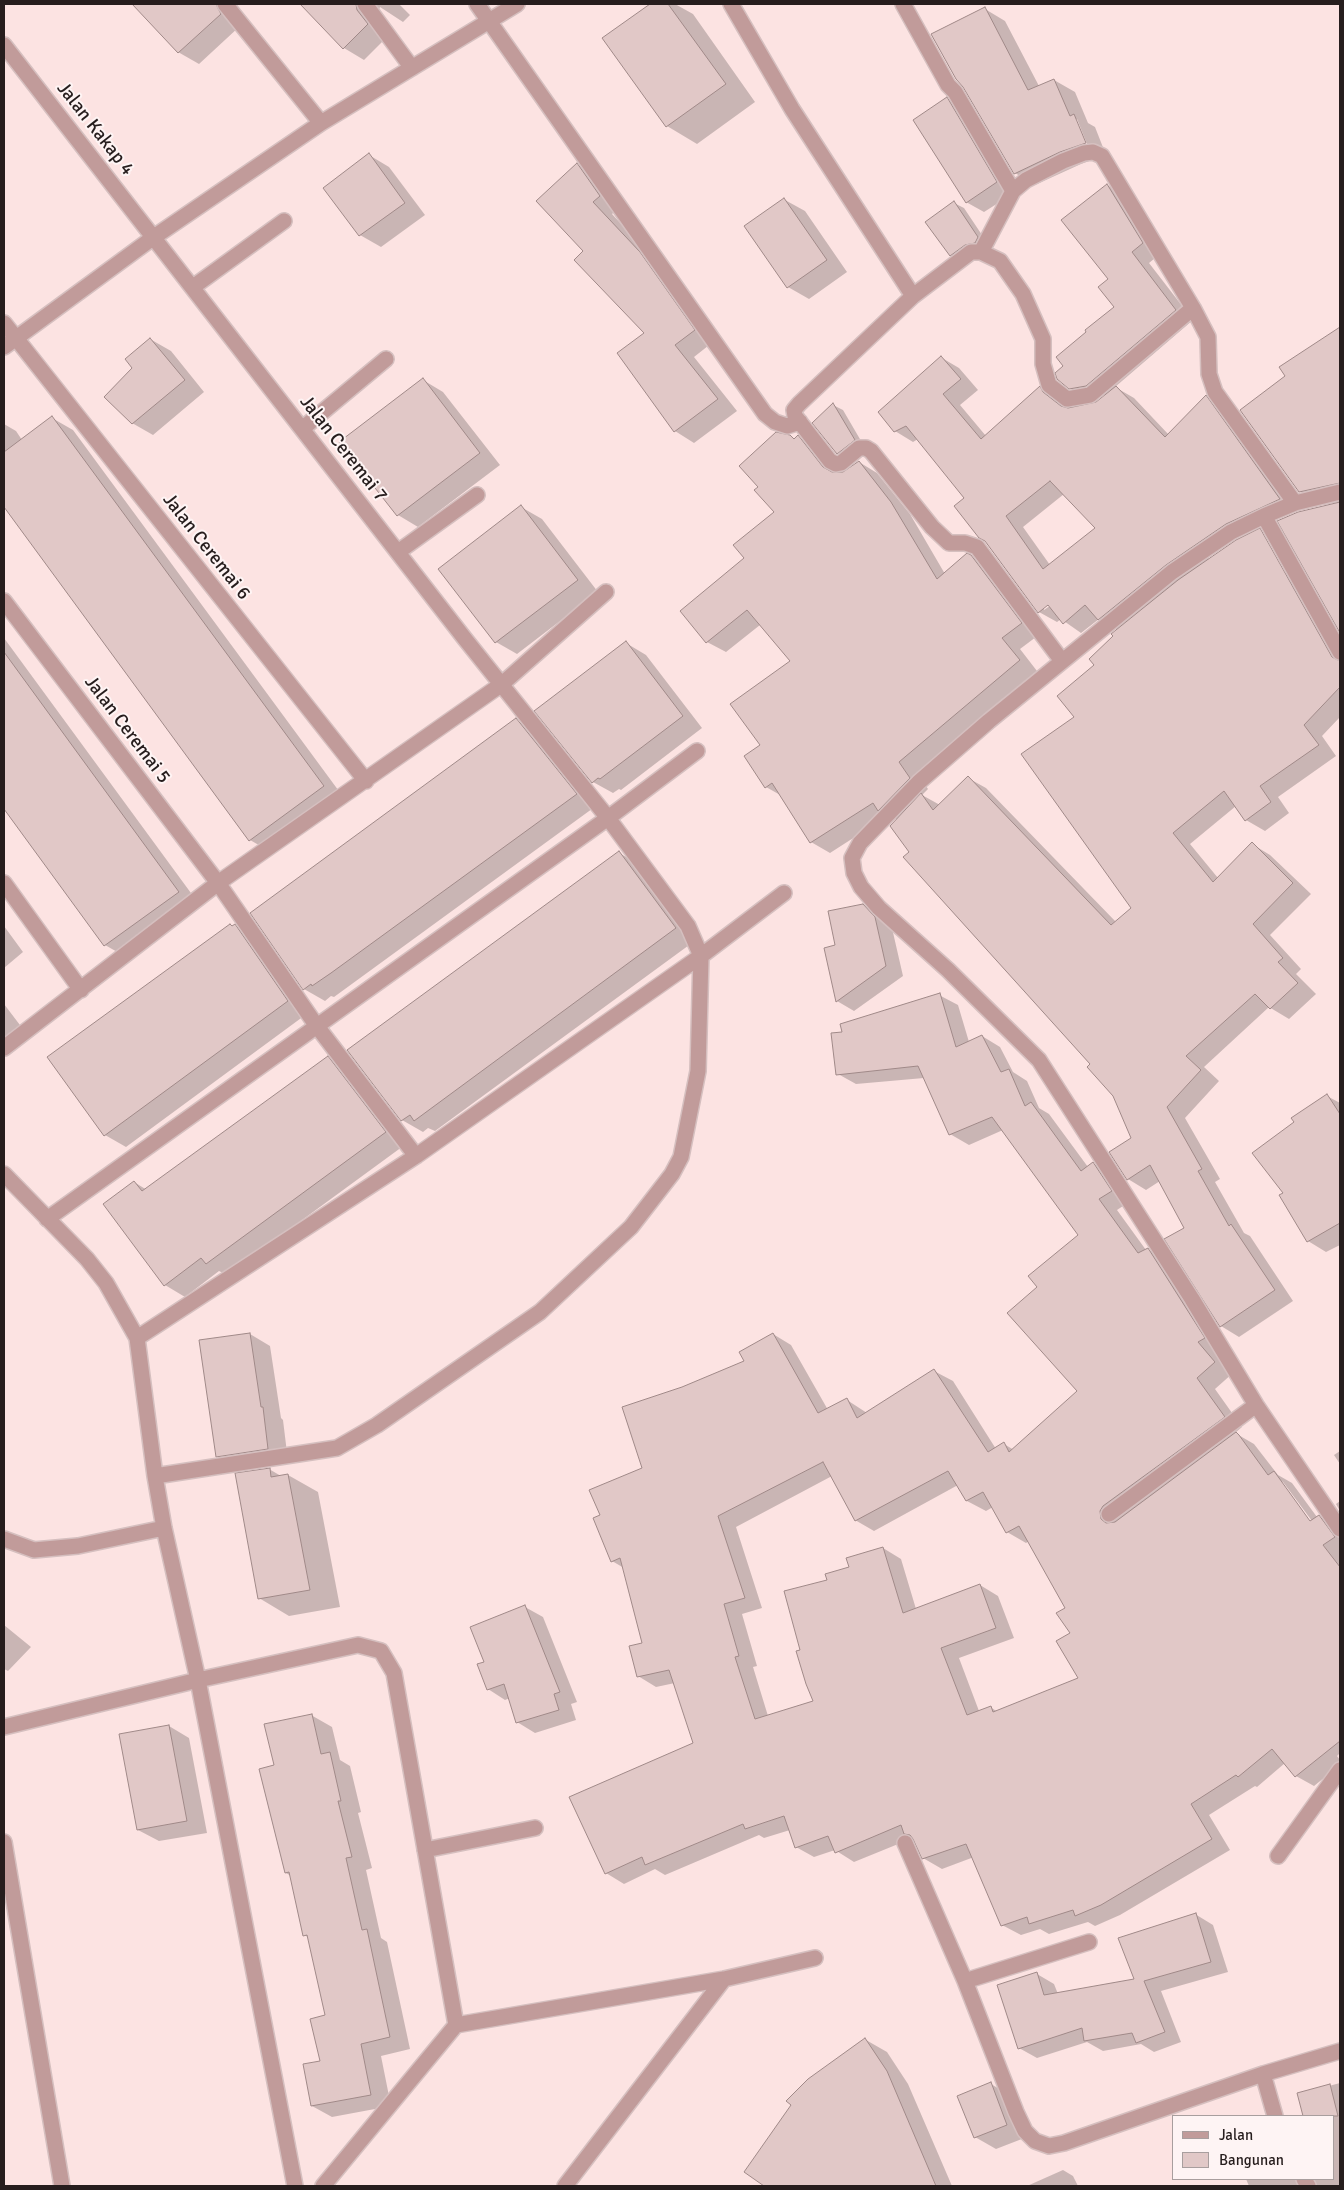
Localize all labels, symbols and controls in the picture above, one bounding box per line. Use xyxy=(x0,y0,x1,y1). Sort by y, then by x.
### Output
street label: Jalan Kakap 4 xyxy=(52,78,138,180)
street label: Jalan Ceremai 7 xyxy=(294,391,392,507)
street label: Jalan Ceremai 6 xyxy=(157,489,255,605)
street label: Jalan Ceremai 5 xyxy=(79,672,175,788)
legend xyxy=(1172,2115,1334,2180)
text: Jalan xyxy=(1219,2126,1253,2144)
text: Bangunan xyxy=(1219,2151,1284,2169)

